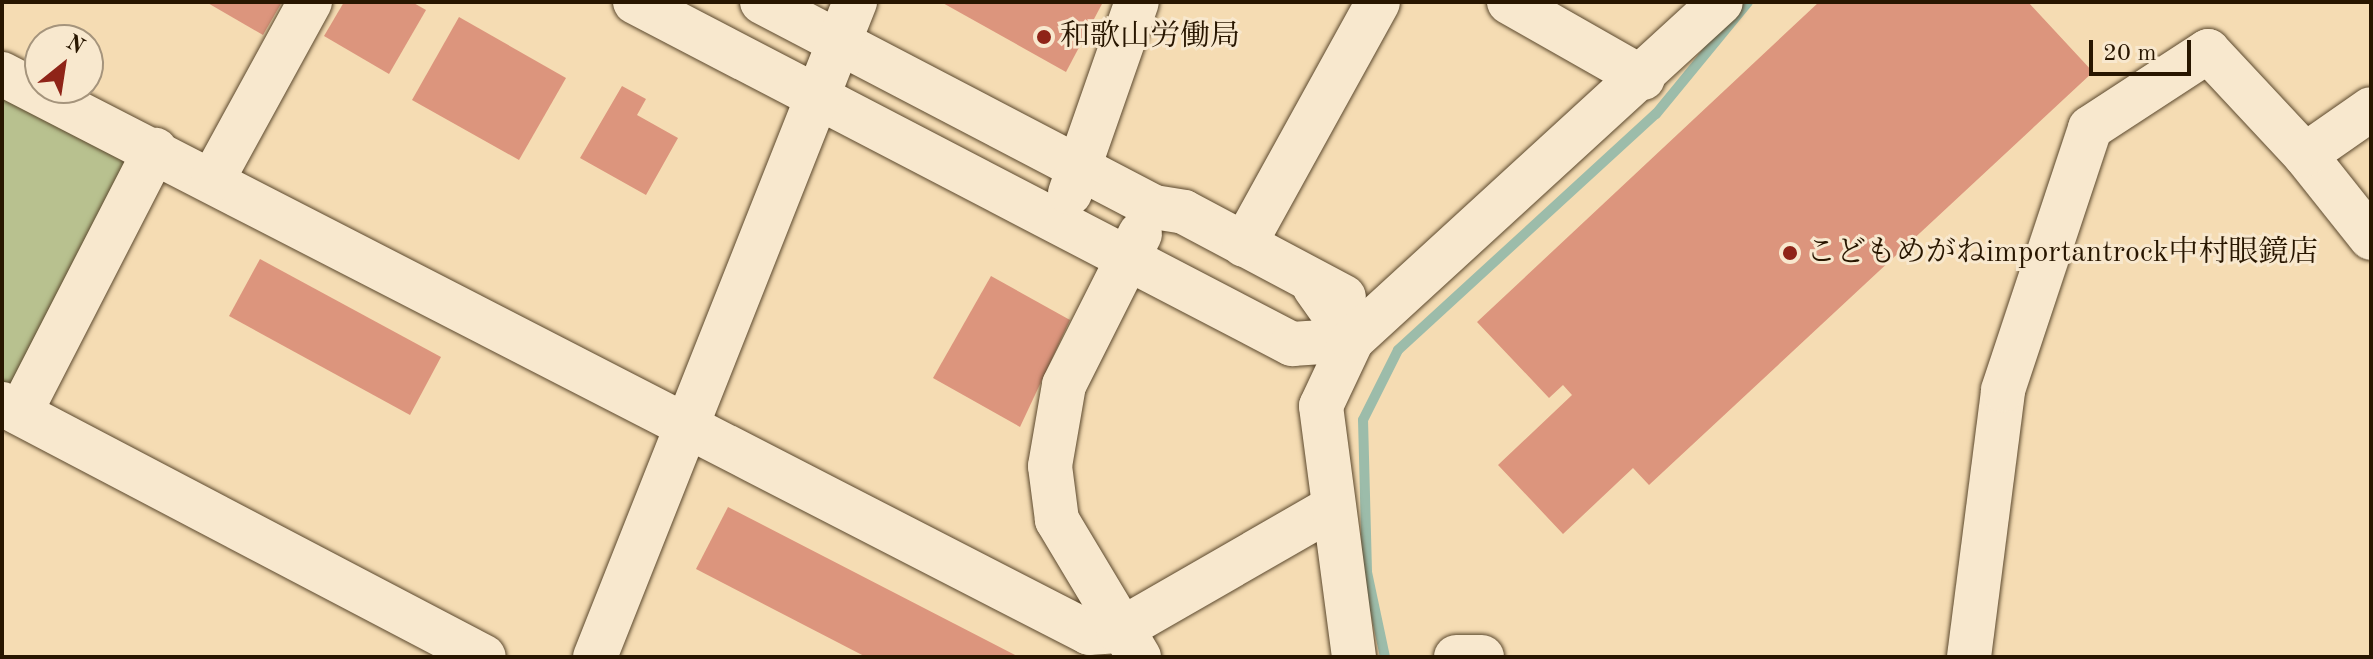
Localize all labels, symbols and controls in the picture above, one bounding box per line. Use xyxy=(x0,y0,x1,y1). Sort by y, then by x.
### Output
place label: 和歌山労働局 xyxy=(1060,19,1240,55)
north arrow xyxy=(24,24,104,104)
scale bar xyxy=(2093,24,2195,74)
marker: 和歌山労働局 xyxy=(1035,28,1053,46)
text: N xyxy=(62,31,88,59)
text: 20 m xyxy=(2103,42,2157,66)
place label: こどもめがねimportantrock中村眼鏡店 xyxy=(1806,235,2319,271)
marker: こどもめがねimportantrock中村眼鏡店 xyxy=(1781,244,1799,262)

